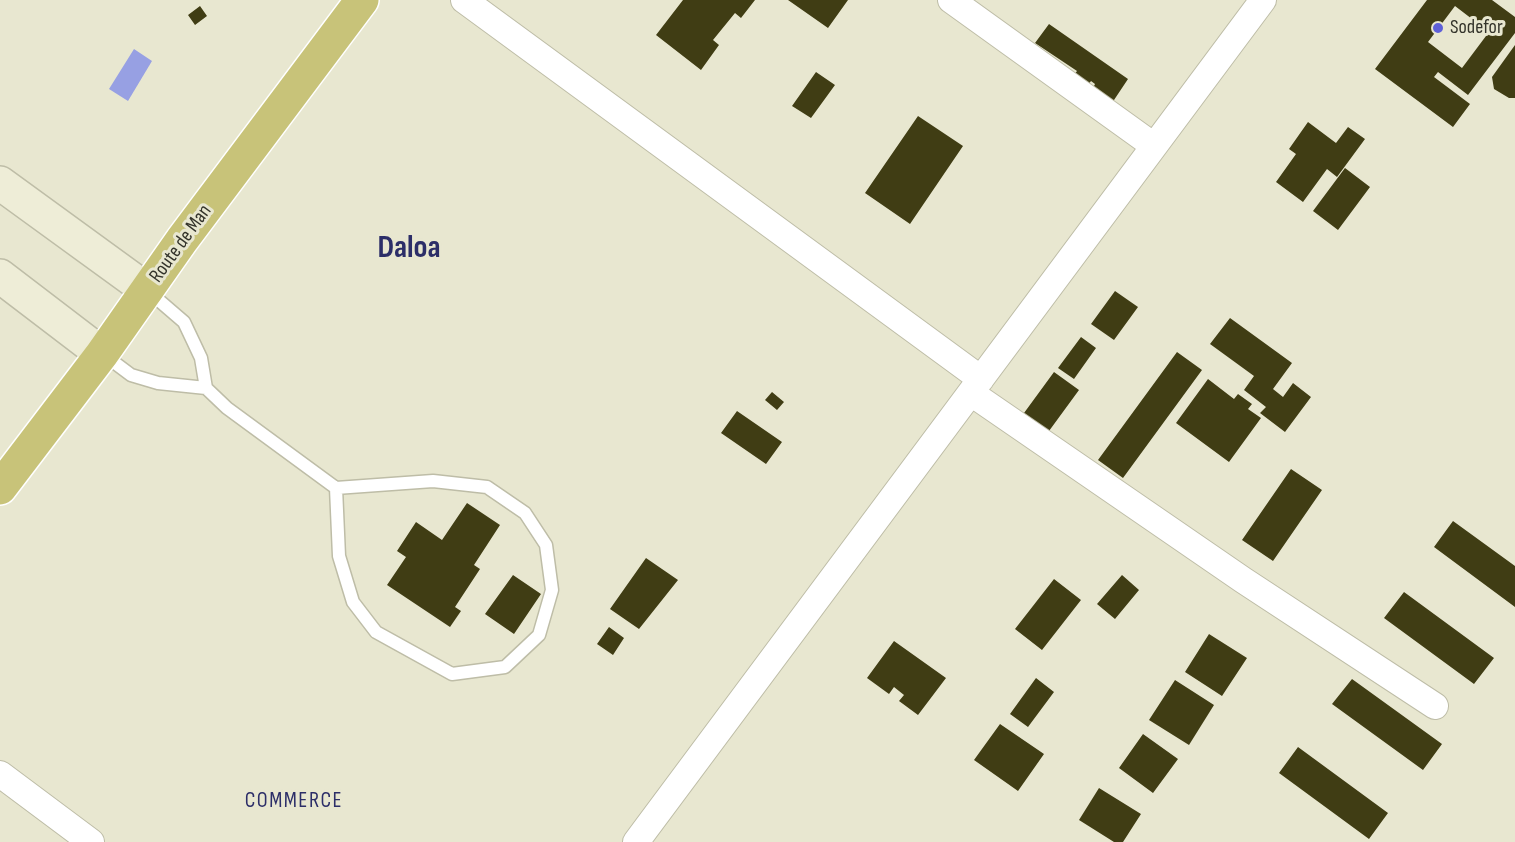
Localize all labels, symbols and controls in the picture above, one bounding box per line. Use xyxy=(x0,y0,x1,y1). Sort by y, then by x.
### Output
place label: Sodefor xyxy=(1450,16,1503,40)
marker: Sodefor xyxy=(1431,21,1445,35)
street label: Route de Man xyxy=(145,200,217,288)
district label: Daloa xyxy=(377,230,441,268)
district label: COMMERCE xyxy=(245,788,343,814)

